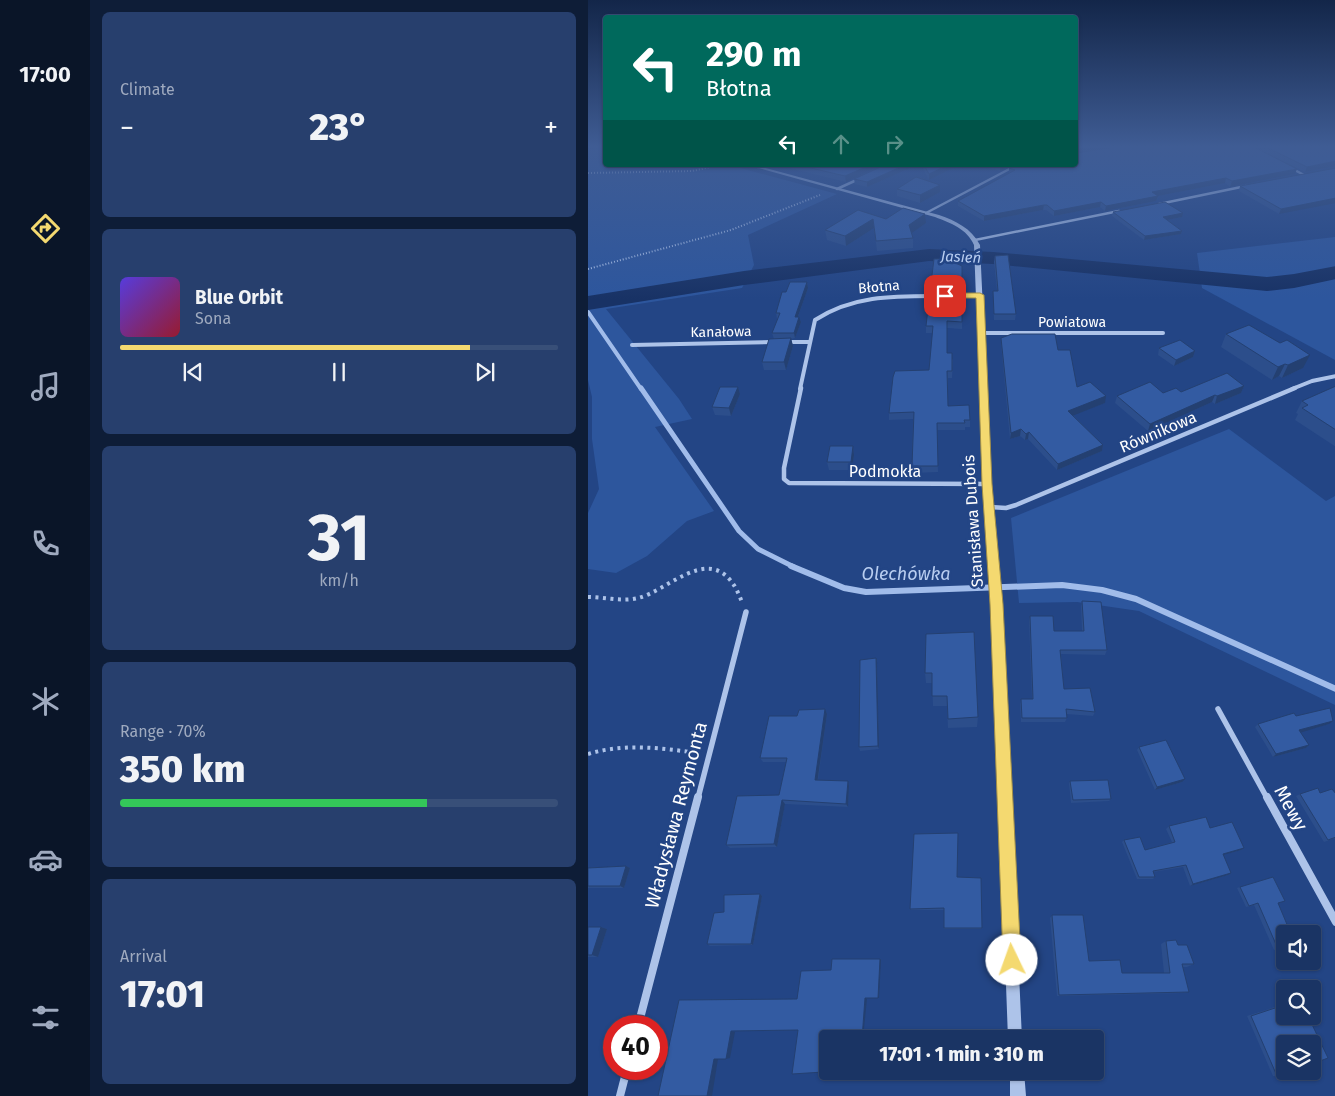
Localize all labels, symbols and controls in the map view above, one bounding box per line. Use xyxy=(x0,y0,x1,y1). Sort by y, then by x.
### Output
text: 290 m xyxy=(706,33,802,75)
icon: left xyxy=(623,35,688,100)
text: 17:00 xyxy=(19,61,71,88)
text: Błotna xyxy=(706,75,772,102)
text: Climate xyxy=(120,80,175,99)
text: 23° xyxy=(309,104,369,150)
text: − xyxy=(120,111,134,144)
text: + xyxy=(544,111,558,144)
icon: left xyxy=(774,130,802,158)
icon: ahead xyxy=(827,130,855,158)
icon: right xyxy=(880,130,908,158)
icon: directions xyxy=(28,211,63,246)
water label: Jasień xyxy=(939,247,982,267)
pin xyxy=(924,275,966,317)
street label: Błotna xyxy=(857,277,901,297)
icon: arrive xyxy=(931,282,959,310)
text: Blue Orbit xyxy=(195,286,283,309)
text: Sona xyxy=(195,309,231,328)
street label: Powiatowa xyxy=(1038,314,1106,331)
street label: Kanałowa xyxy=(690,323,752,341)
icon: previous xyxy=(179,358,207,386)
icon: pause xyxy=(325,358,353,386)
icon: next xyxy=(471,358,499,386)
icon: music xyxy=(28,369,63,404)
street label: Równikowa xyxy=(1117,407,1199,457)
street label: Stanisława Dubois xyxy=(959,454,987,588)
street label: Podmokła xyxy=(849,462,921,481)
text: 31 xyxy=(308,499,370,577)
icon: phone xyxy=(28,526,63,561)
water label: Olechówka xyxy=(862,563,950,585)
text: km/h xyxy=(319,571,359,590)
icon: climate xyxy=(28,684,63,719)
street label: Władysława Reymonta xyxy=(640,719,712,911)
text: Range · 70% xyxy=(120,722,206,741)
text: 350 km xyxy=(120,746,245,792)
street label: Mewy xyxy=(1269,781,1313,835)
icon: car xyxy=(28,842,63,877)
map controls xyxy=(1276,925,1321,1080)
button: sound xyxy=(1276,925,1321,970)
position arrow xyxy=(985,933,1037,985)
text: Arrival xyxy=(120,947,167,966)
text: 17:01 xyxy=(120,971,205,1017)
button: search xyxy=(1276,980,1321,1025)
icon: filters xyxy=(28,1000,63,1035)
speed limit sign: 40 xyxy=(603,1015,668,1080)
button: layers xyxy=(1276,1035,1321,1080)
text: 17:01 · 1 min · 310 m xyxy=(879,1043,1044,1066)

